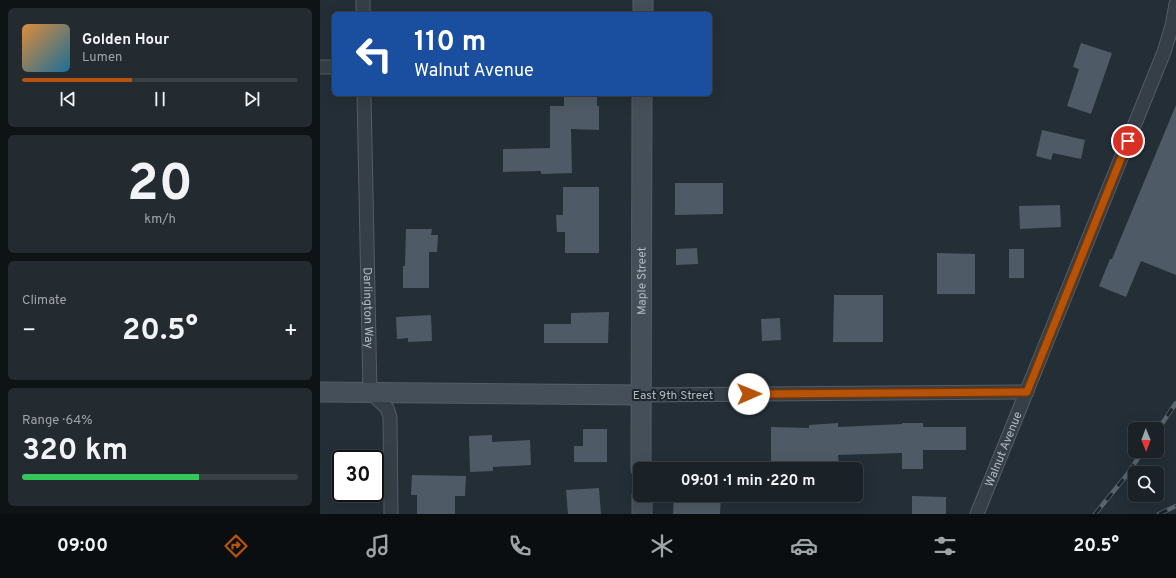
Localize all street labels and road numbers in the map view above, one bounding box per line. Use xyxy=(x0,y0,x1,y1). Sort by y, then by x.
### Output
street label: Maple Street xyxy=(634,247,651,315)
street label: Darlington Way xyxy=(358,267,376,349)
street label: East 9th Street xyxy=(633,388,713,404)
street label: Walnut Avenue xyxy=(982,409,1027,489)

